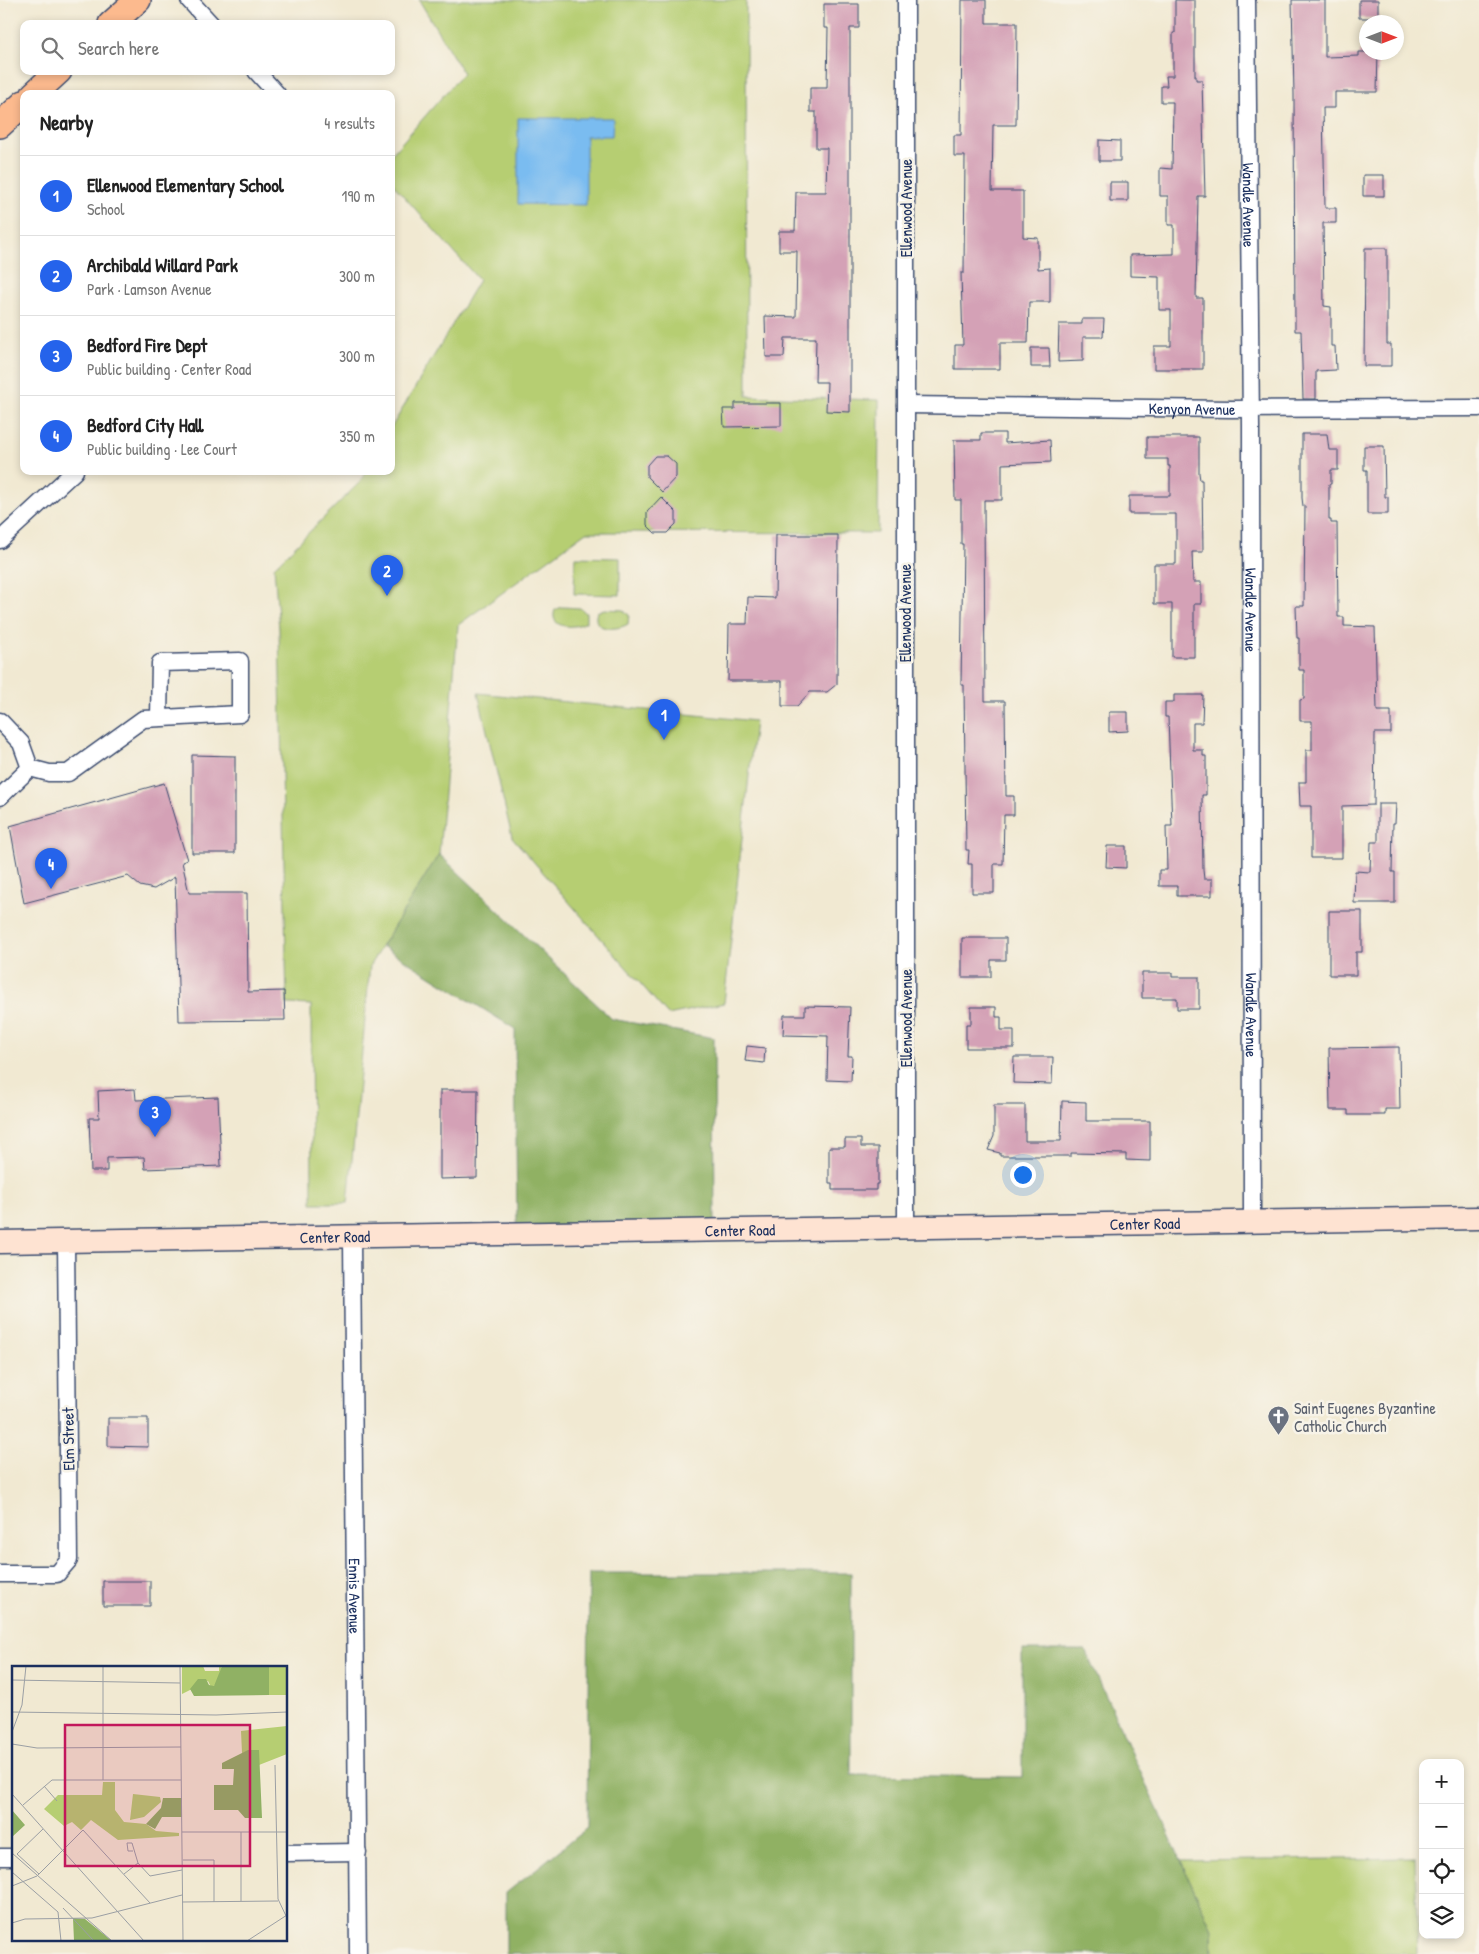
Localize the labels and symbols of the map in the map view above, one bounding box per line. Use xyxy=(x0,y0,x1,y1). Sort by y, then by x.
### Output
north arrow xyxy=(1359,15,1404,60)
street label: Ellenwood Avenue xyxy=(895,158,917,257)
street label: Wandle Avenue xyxy=(1238,163,1260,248)
street label: Kenyon Avenue xyxy=(1148,397,1236,420)
pin: 2 xyxy=(371,555,403,596)
street label: Ellenwood Avenue xyxy=(894,563,916,662)
street label: Wandle Avenue xyxy=(1240,568,1262,653)
pin: 1 xyxy=(648,699,680,740)
pin: 4 xyxy=(35,848,67,889)
street label: Ellenwood Avenue xyxy=(895,968,917,1067)
street label: Wandle Avenue xyxy=(1241,973,1263,1058)
pin: 3 xyxy=(139,1096,171,1137)
your location xyxy=(1010,1162,1036,1188)
street label: Center Road xyxy=(1109,1212,1180,1235)
street label: Center Road xyxy=(705,1218,775,1242)
street label: Center Road xyxy=(300,1225,370,1248)
place label: Saint Eugenes Byzantine Catholic Church xyxy=(1294,1397,1437,1437)
church icon: Saint Eugenes Byzantine Catholic Church xyxy=(1266,1405,1290,1436)
street label: Elm Street xyxy=(56,1407,80,1471)
street label: Ennis Avenue xyxy=(344,1558,366,1635)
inset map xyxy=(12,1666,288,1942)

